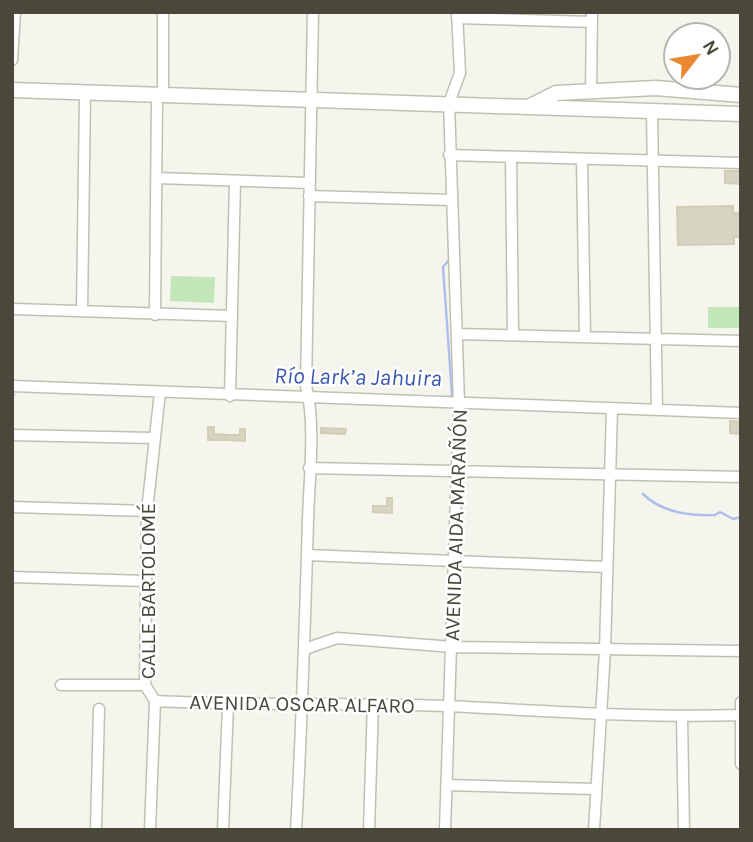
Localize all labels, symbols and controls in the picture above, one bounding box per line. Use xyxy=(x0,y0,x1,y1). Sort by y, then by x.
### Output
north arrow xyxy=(662,21,732,91)
text: N xyxy=(698,36,724,59)
water label: Río Lark’a Jahuira xyxy=(274,362,442,392)
street label: AVENIDA AIDA MARAÑÓN xyxy=(440,409,472,641)
street label: CALLE BARTOLOMÉ xyxy=(136,503,160,679)
street label: AVENIDA OSCAR ALFARO xyxy=(189,690,415,718)

